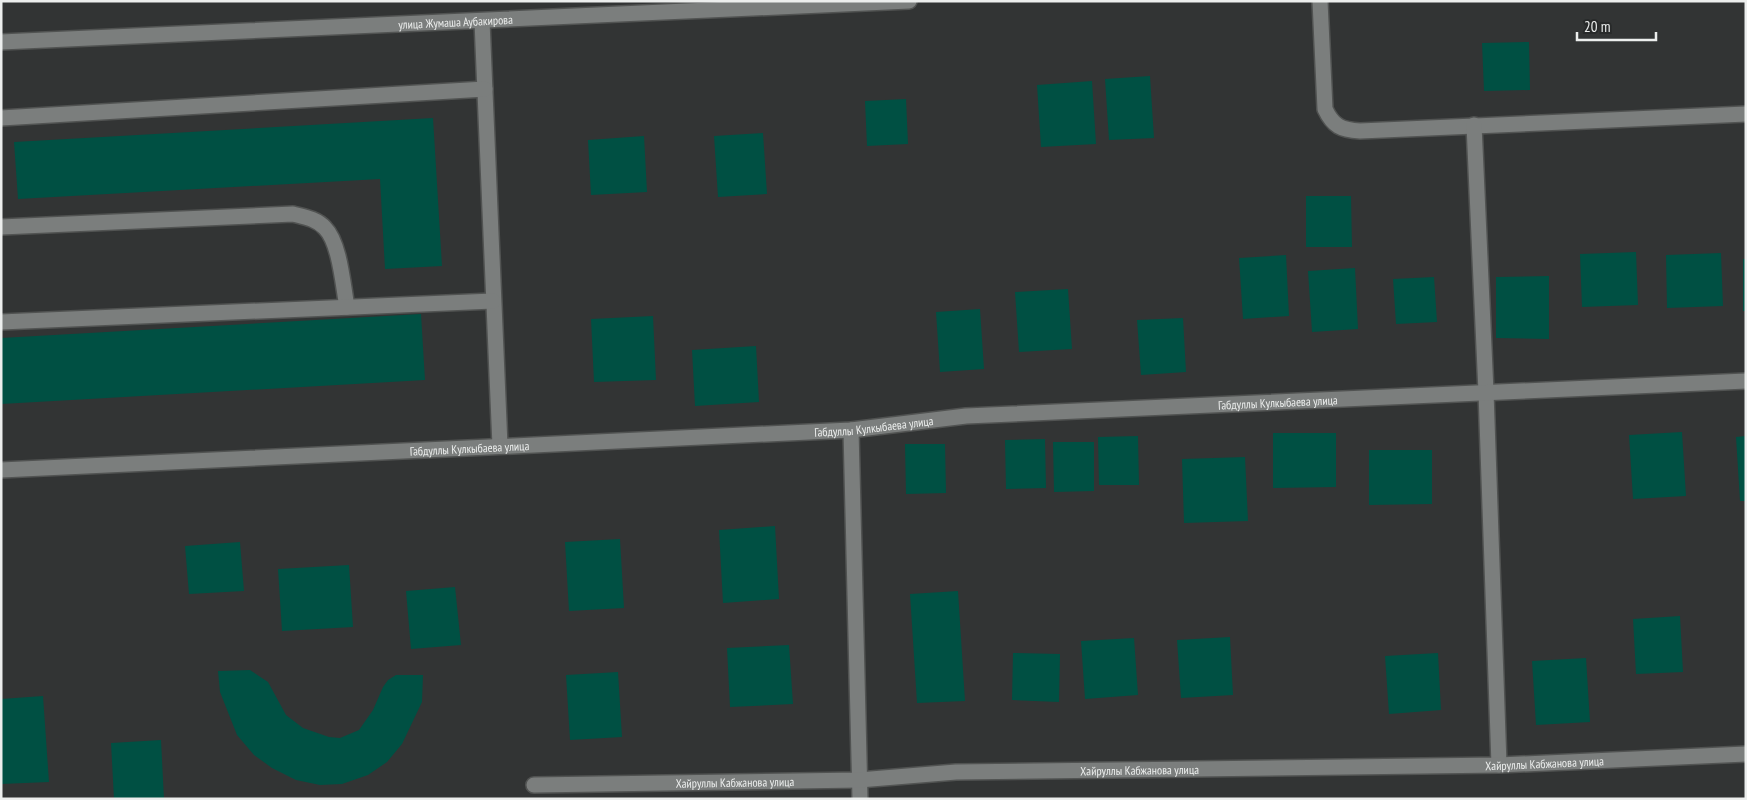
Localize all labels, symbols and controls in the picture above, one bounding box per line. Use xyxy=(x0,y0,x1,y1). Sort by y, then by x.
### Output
scale bar xyxy=(1577,10,1656,42)
street label: улица Жумаша Аубакирова xyxy=(398,11,513,32)
text: 20 m xyxy=(1584,17,1610,36)
street label: Габдуллы Кулкыбаева улица xyxy=(1218,392,1338,412)
street label: Габдуллы Кулкыбаева улица xyxy=(814,413,934,439)
street label: Габдуллы Кулкыбаева улица xyxy=(409,438,530,458)
street label: Хайруллы Кабжанова улица xyxy=(1485,753,1604,773)
street label: Хайруллы Кабжанова улица xyxy=(1080,761,1199,778)
street label: Хайруллы Кабжанова улица xyxy=(676,773,795,790)

